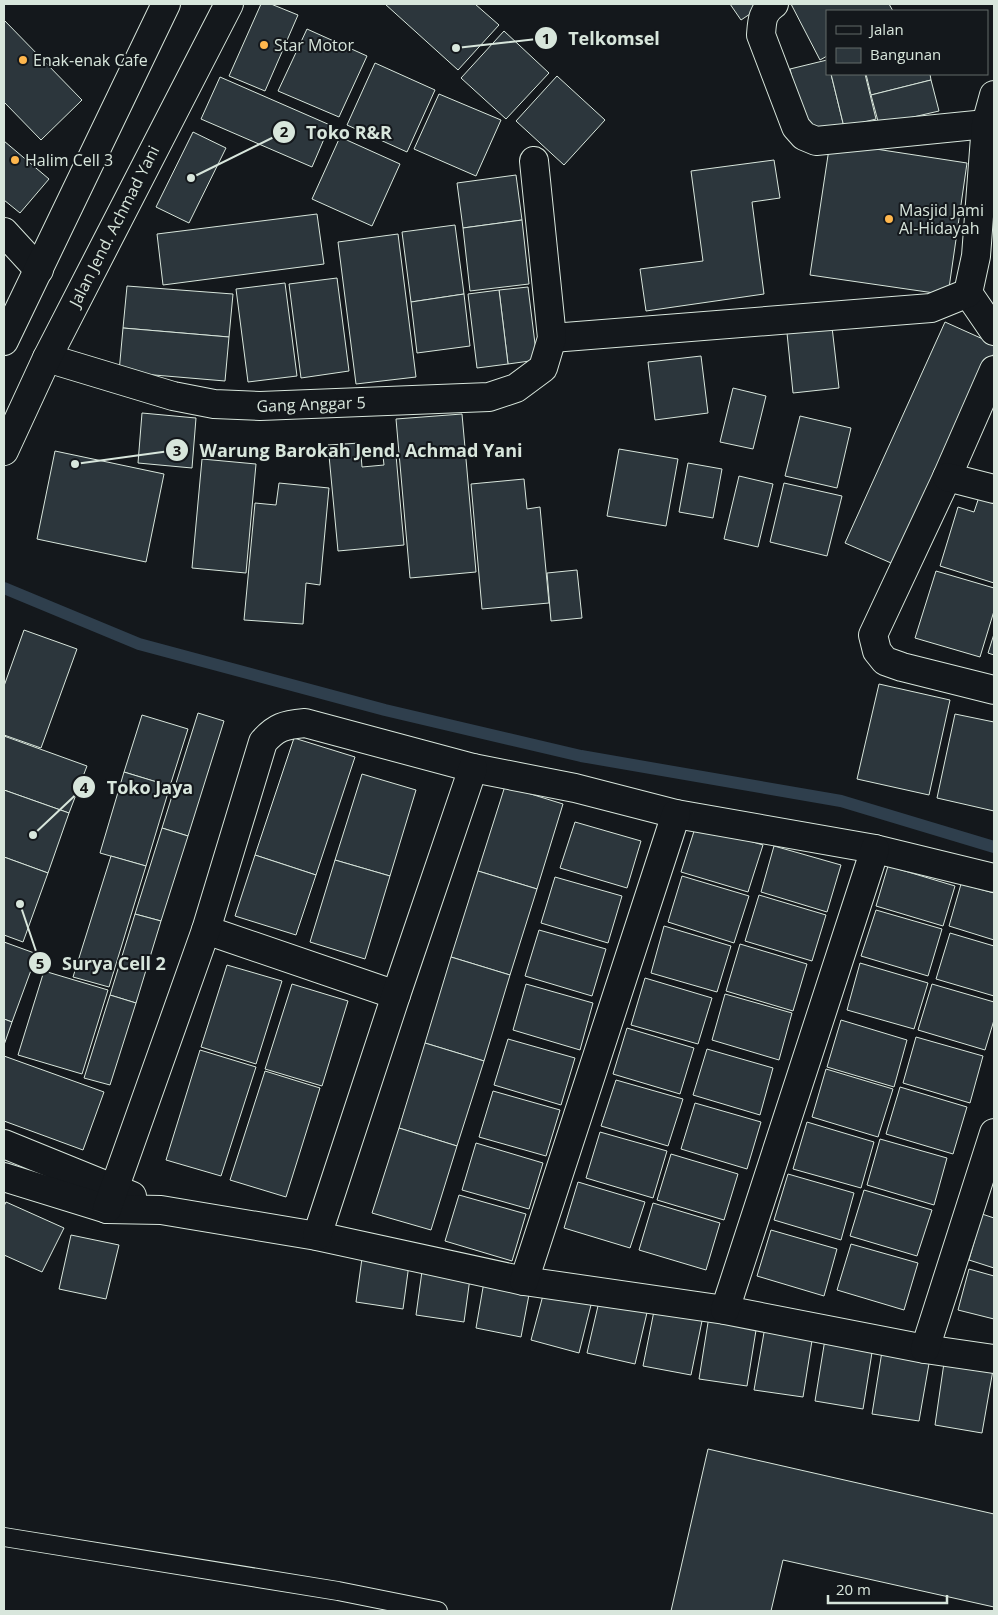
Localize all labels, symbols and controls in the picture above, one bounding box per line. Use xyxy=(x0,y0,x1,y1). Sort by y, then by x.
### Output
legend xyxy=(826,10,988,75)
text: Jalan xyxy=(868,19,904,39)
callout: Telkomsel xyxy=(533,22,670,55)
text: Telkomsel xyxy=(568,26,660,50)
text: 1 xyxy=(542,28,550,48)
place label: Star Motor xyxy=(274,34,354,56)
marker: Star Motor xyxy=(258,39,270,51)
text: Bangunan xyxy=(870,44,941,64)
place label: Enak-enak Cafe xyxy=(33,49,148,71)
marker: Enak-enak Cafe xyxy=(17,54,29,66)
callout: Toko R&R xyxy=(271,116,402,149)
text: Toko R&R xyxy=(306,120,392,144)
text: 2 xyxy=(280,121,289,141)
street label: Jalan Jend. Achmad Yani xyxy=(63,142,164,312)
place label: Halim Cell 3 xyxy=(25,149,113,171)
marker: Halim Cell 3 xyxy=(9,154,21,166)
place label: Masjid Jami Al-Hidayah xyxy=(899,199,984,239)
marker: Masjid Jami Al-Hidayah xyxy=(883,213,895,225)
street label: Gang Anggar 5 xyxy=(256,391,366,417)
callout: Warung Barokah Jend. Achmad Yani xyxy=(164,434,532,467)
text: Warung Barokah Jend. Achmad Yani xyxy=(200,438,522,462)
text: 3 xyxy=(173,440,181,460)
callout: Toko Jaya xyxy=(72,771,203,804)
text: Toko Jaya xyxy=(107,775,193,799)
text: 4 xyxy=(80,777,89,797)
callout: Surya Cell 2 xyxy=(27,947,176,980)
text: Surya Cell 2 xyxy=(62,951,166,975)
text: 5 xyxy=(36,953,44,973)
scale bar xyxy=(828,1572,947,1604)
text: 20 m xyxy=(836,1579,871,1599)

